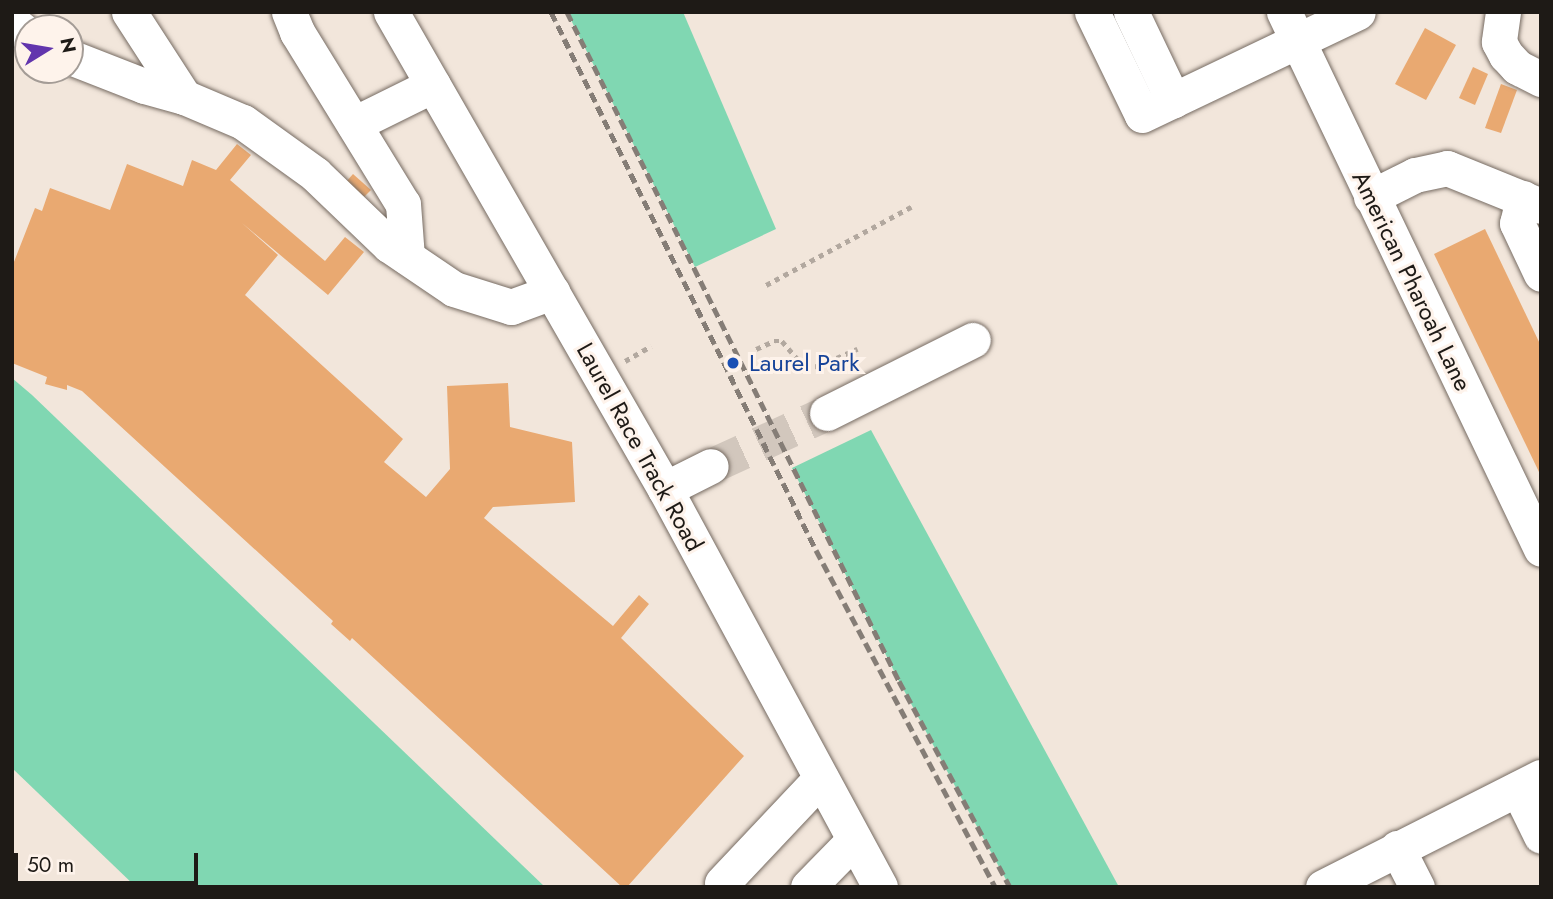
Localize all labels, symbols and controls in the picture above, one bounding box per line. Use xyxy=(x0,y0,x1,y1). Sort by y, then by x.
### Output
north arrow xyxy=(14,14,84,84)
text: N xyxy=(53,35,83,55)
street label: American Pharoah Lane xyxy=(1346,166,1478,396)
street label: Laurel Race Track Road xyxy=(571,338,709,556)
place label: Laurel Park xyxy=(749,349,860,377)
marker: Laurel Park xyxy=(723,353,743,373)
scale bar xyxy=(18,839,201,883)
text: 50 m xyxy=(27,850,74,880)

